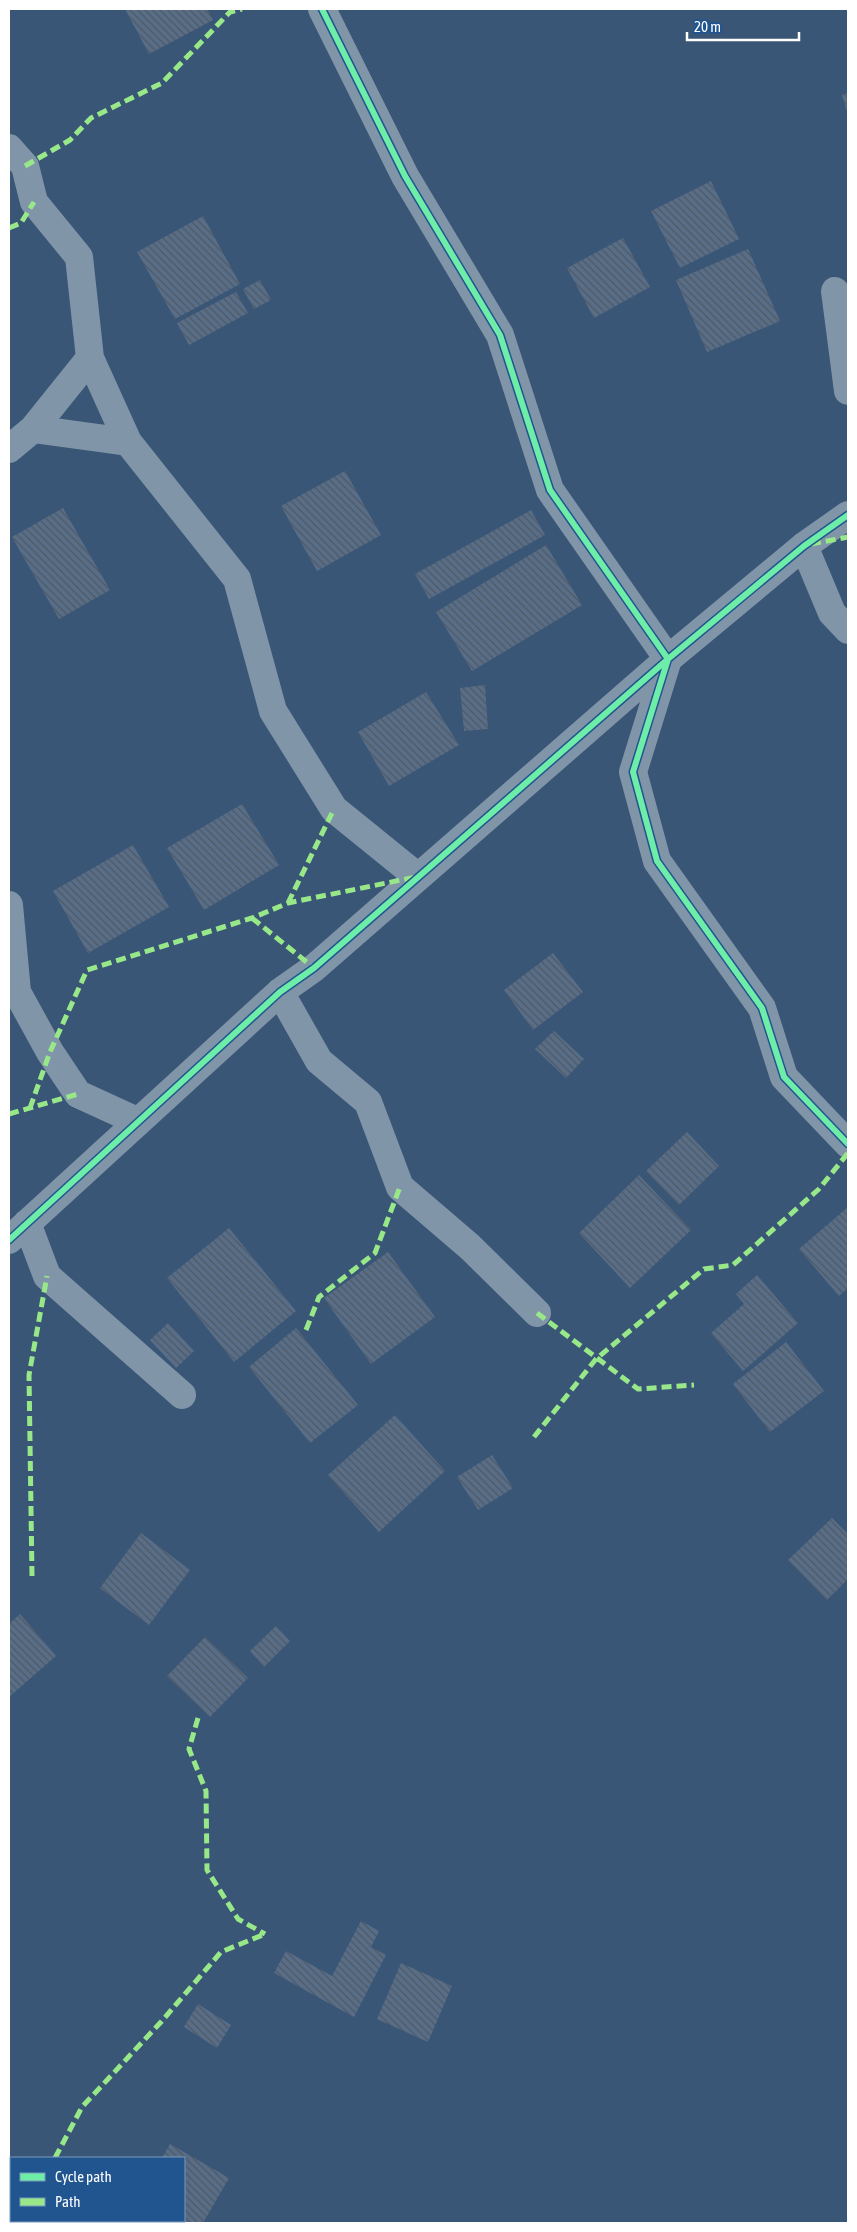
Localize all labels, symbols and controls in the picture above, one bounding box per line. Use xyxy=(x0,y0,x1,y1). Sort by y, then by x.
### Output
scale bar xyxy=(687,10,800,42)
text: 20 m xyxy=(694,18,721,35)
legend xyxy=(10,2157,185,2222)
text: Cycle path xyxy=(55,2168,112,2185)
text: Path xyxy=(55,2193,81,2210)

